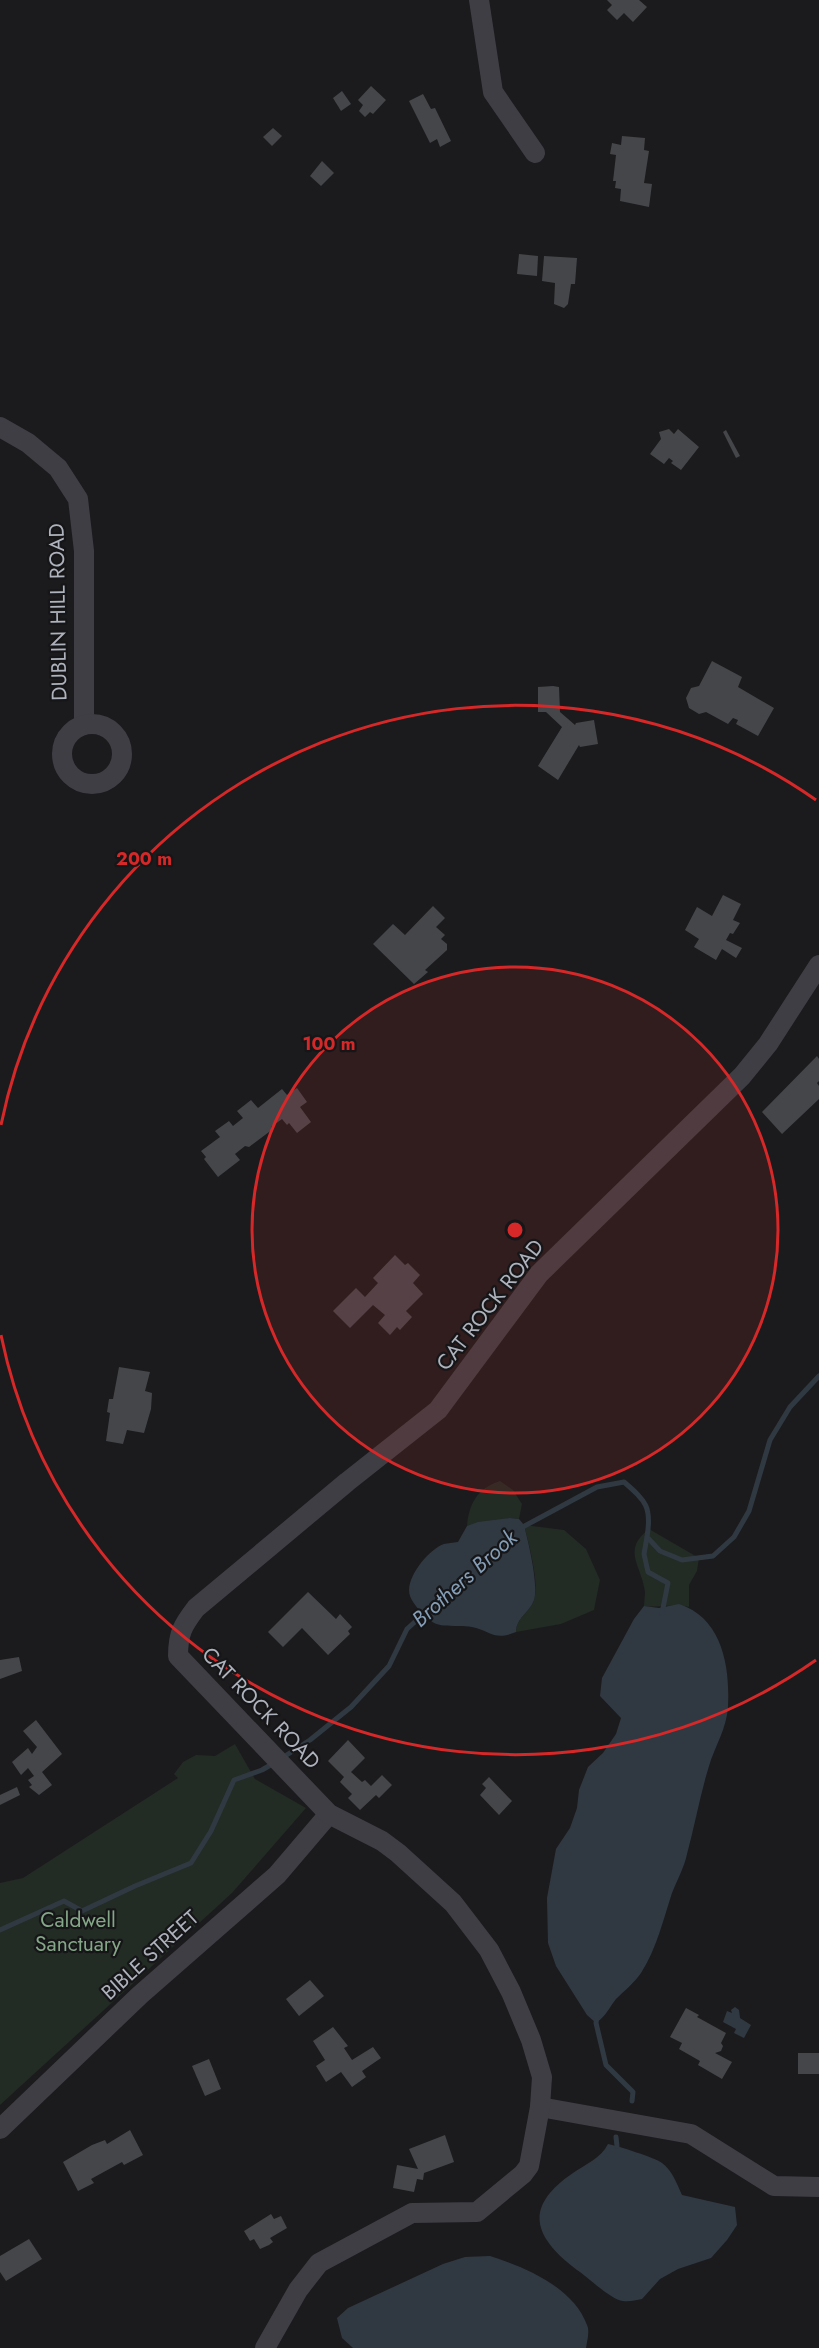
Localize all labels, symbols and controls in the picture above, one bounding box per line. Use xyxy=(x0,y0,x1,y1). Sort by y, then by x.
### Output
street label: DUBLIN HILL ROAD xyxy=(41,523,75,701)
text: 200 m xyxy=(116,846,172,872)
text: 100 m xyxy=(302,1031,356,1057)
centre of rings xyxy=(505,1220,525,1240)
street label: CAT ROCK ROAD xyxy=(429,1233,551,1377)
water label: Brothers Brook xyxy=(404,1521,525,1634)
street label: CAT ROCK ROAD xyxy=(195,1640,327,1776)
street label: BIBLE STREET xyxy=(95,1903,205,2007)
park label: Caldwell Sanctuary xyxy=(35,1905,122,1959)

